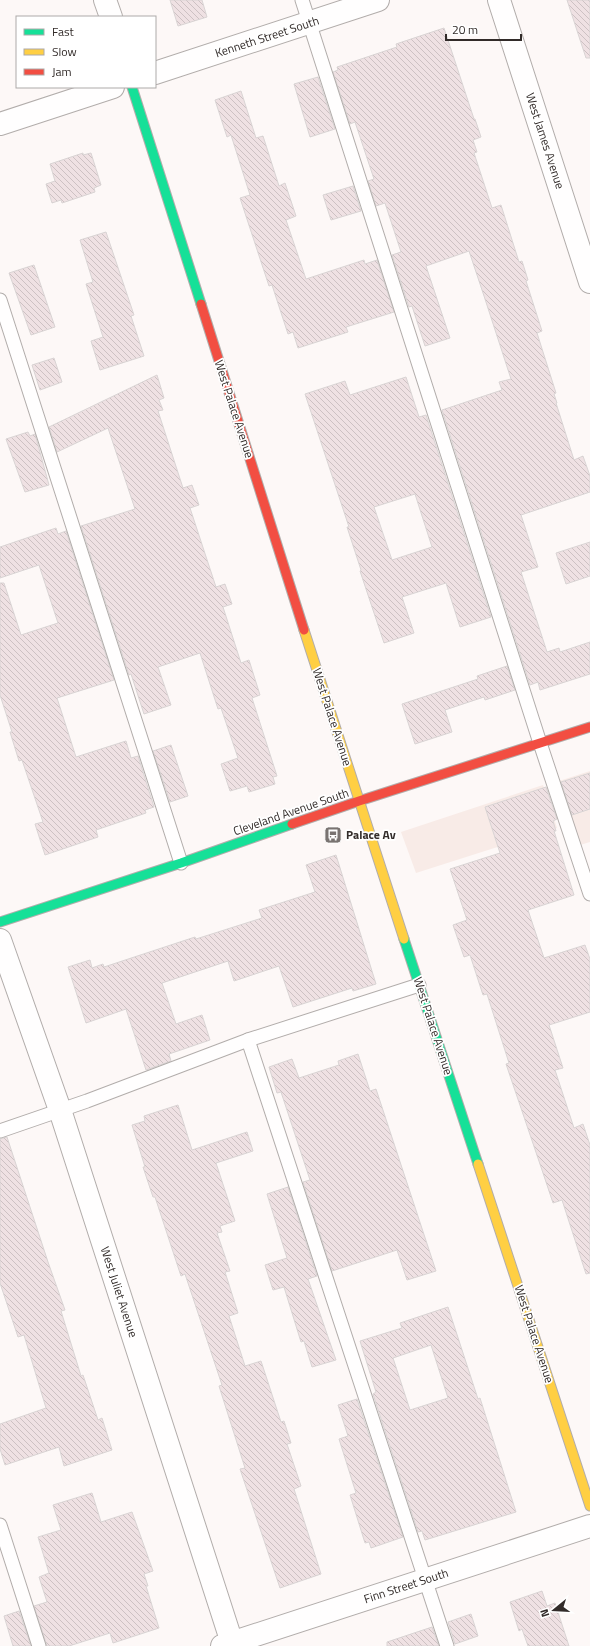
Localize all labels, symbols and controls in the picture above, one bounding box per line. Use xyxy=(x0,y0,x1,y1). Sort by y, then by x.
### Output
street label: Kenneth Street South xyxy=(212,11,321,62)
legend xyxy=(16,16,156,88)
scale bar xyxy=(446,16,521,42)
text: 20 m xyxy=(452,20,478,39)
text: Fast xyxy=(52,22,75,41)
text: Slow xyxy=(52,42,77,61)
text: Jam xyxy=(52,62,72,81)
street label: West James Avenue xyxy=(521,90,570,191)
street label: West Palace Avenue xyxy=(210,357,259,460)
street label: West Palace Avenue xyxy=(308,665,357,768)
street label: Cleveland Avenue South xyxy=(230,783,351,840)
bus stop icon: Palace Av xyxy=(323,825,343,845)
place label: Palace Av xyxy=(346,825,396,844)
street label: West Palace Avenue xyxy=(409,974,458,1077)
street label: West Juliet Avenue xyxy=(96,1244,143,1340)
street label: West Palace Avenue xyxy=(510,1282,559,1385)
street label: Finn Street South xyxy=(361,1563,451,1608)
north arrow xyxy=(534,1590,574,1630)
text: N xyxy=(536,1607,553,1619)

